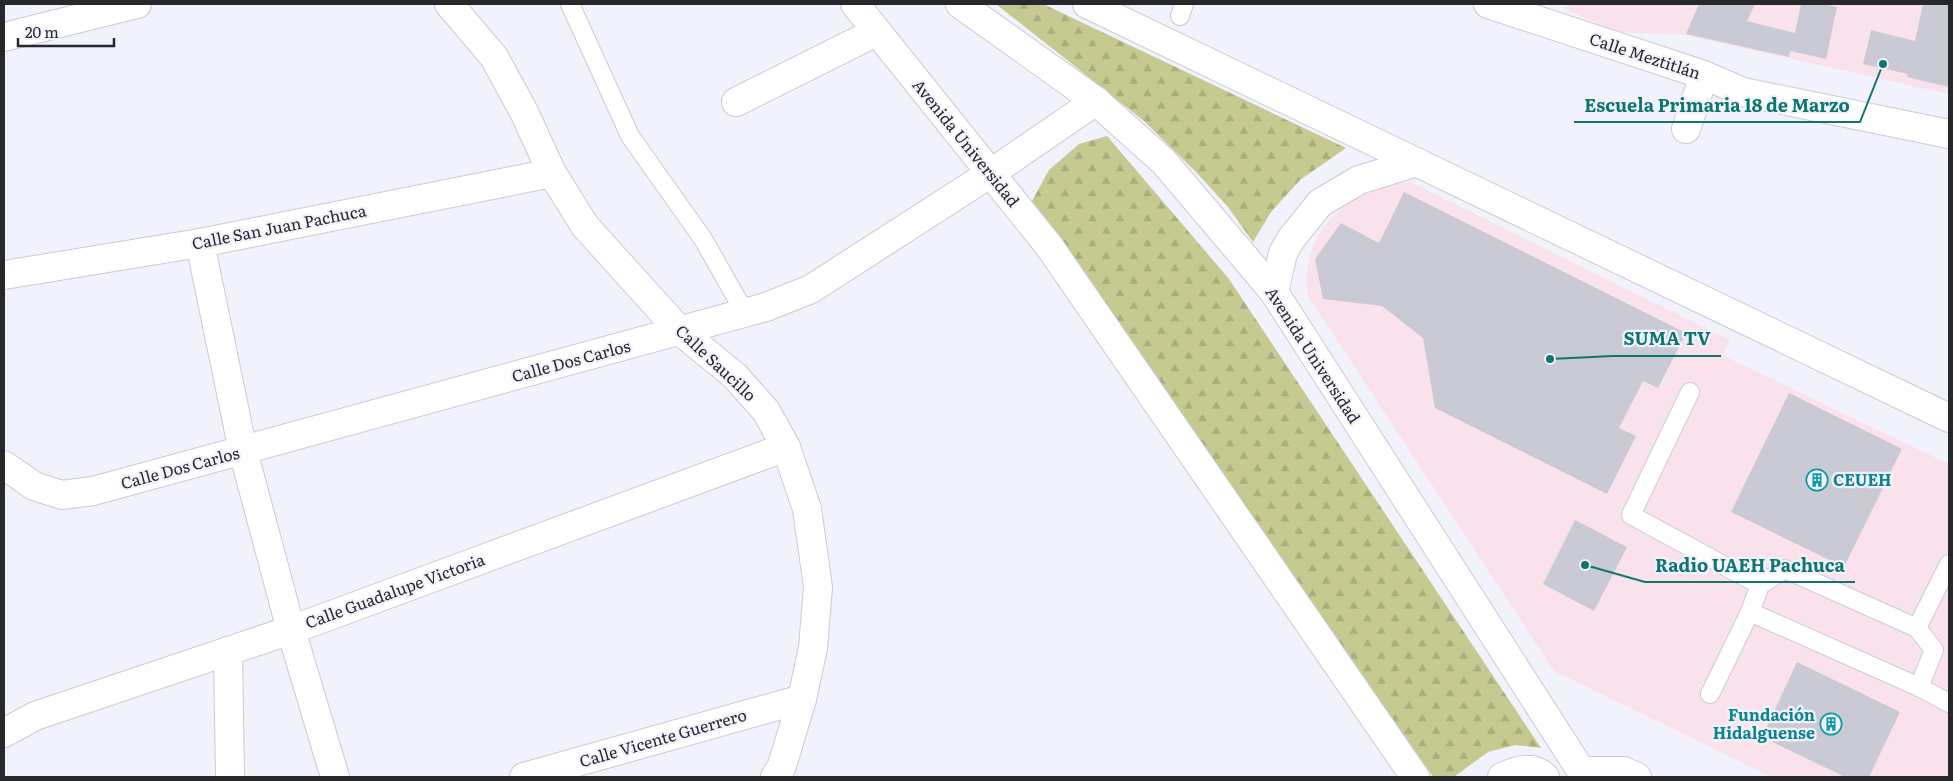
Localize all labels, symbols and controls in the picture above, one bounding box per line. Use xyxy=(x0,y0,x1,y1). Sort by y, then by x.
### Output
scale bar xyxy=(18,15,114,47)
text: 20 m xyxy=(25,20,59,43)
street label: Calle Meztitlán xyxy=(1587,26,1704,84)
street label: Avenida Universidad xyxy=(908,73,1026,212)
callout: Escuela Primaria 18 de Marzo xyxy=(1574,89,1860,122)
text: Escuela Primaria 18 de Marzo xyxy=(1584,91,1850,118)
street label: Calle San Juan Pachuca xyxy=(190,197,368,255)
street label: Avenida Universidad xyxy=(1261,281,1367,428)
street label: Calle Saucillo xyxy=(671,318,762,406)
callout: SUMA TV xyxy=(1613,323,1721,356)
text: SUMA TV xyxy=(1623,324,1711,351)
street label: Calle Dos Carlos xyxy=(509,333,633,387)
street label: Calle Dos Carlos xyxy=(118,440,242,494)
place label: CEUEH xyxy=(1833,467,1891,491)
building icon: CEUEH xyxy=(1805,468,1829,492)
street label: Calle Guadalupe Victoria xyxy=(302,546,488,634)
callout: Radio UAEH Pachuca xyxy=(1645,549,1855,582)
text: Radio UAEH Pachuca xyxy=(1655,551,1846,578)
street label: Calle Vicente Guerrero xyxy=(576,702,749,772)
place label: Fundación Hidalguense xyxy=(1713,702,1815,744)
building icon: Fundación Hidalguense xyxy=(1819,712,1843,736)

